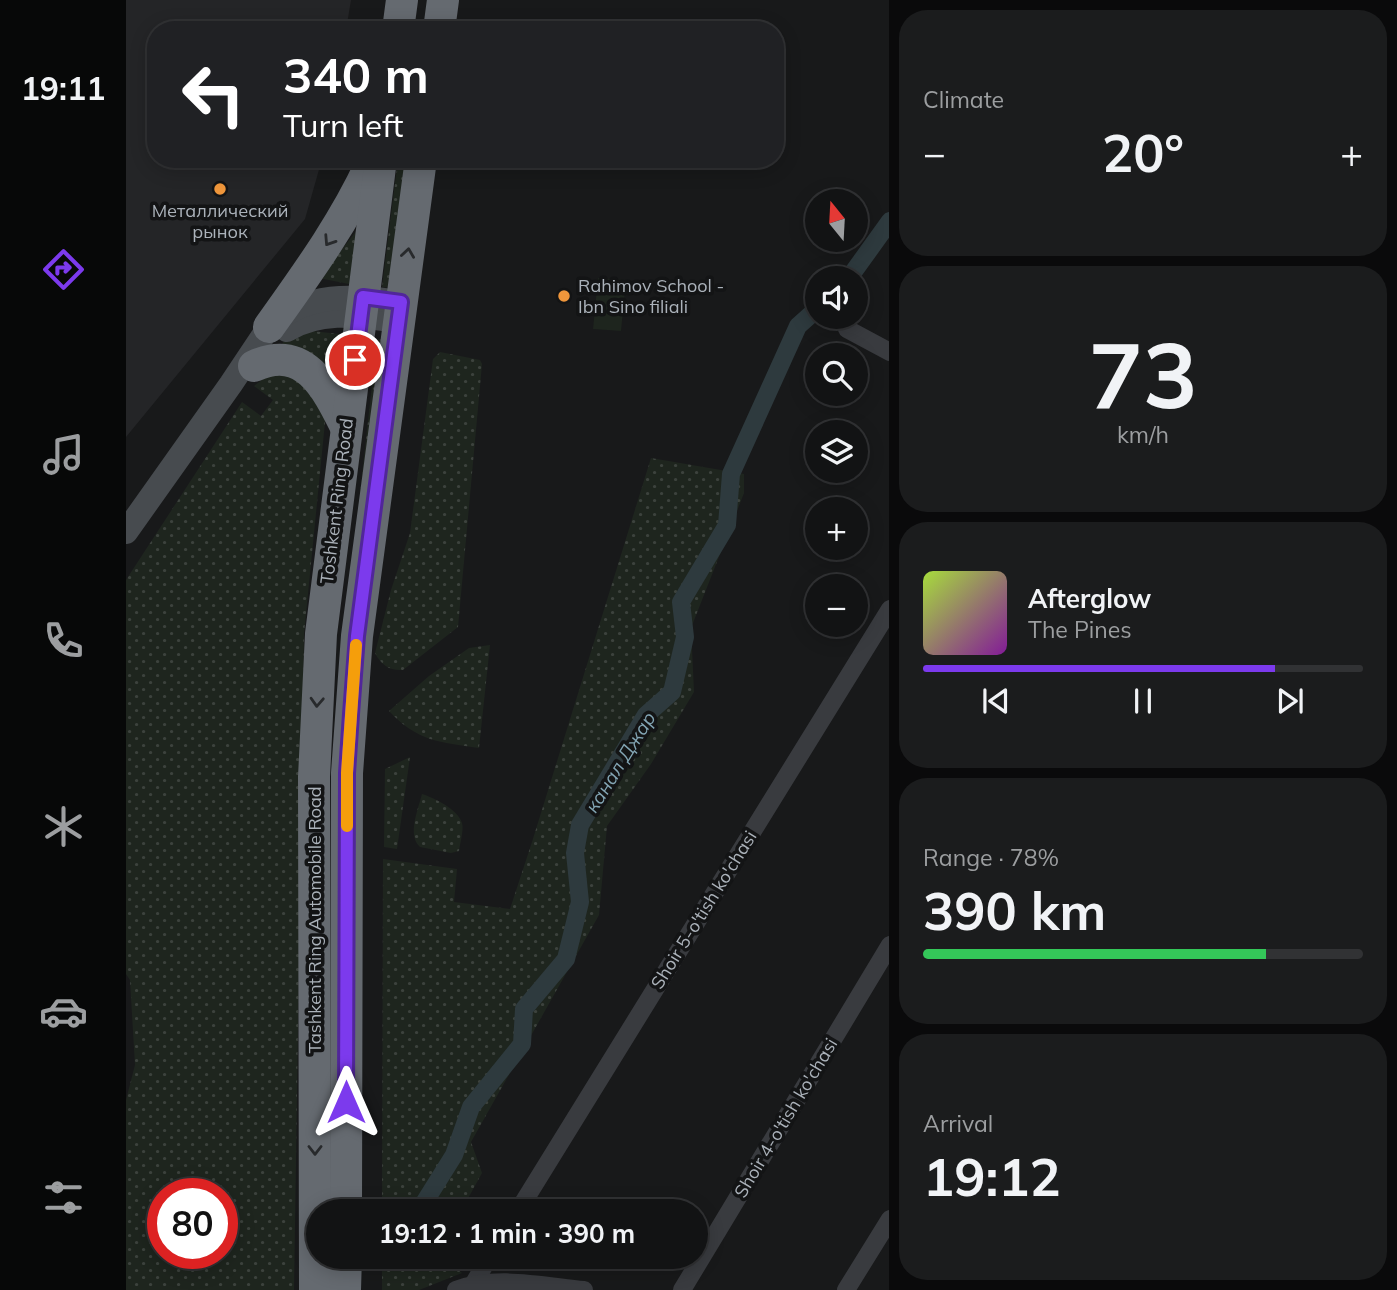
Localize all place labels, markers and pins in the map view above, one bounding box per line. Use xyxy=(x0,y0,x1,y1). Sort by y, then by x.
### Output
marker: Металлический рынок xyxy=(212,181,228,197)
place label: Металлический рынок xyxy=(152,199,288,243)
place label: Rahimov School - Ibn Sino filiali xyxy=(578,274,724,318)
marker: Rahimov School - Ibn Sino filiali xyxy=(556,288,572,304)
pin xyxy=(325,330,385,390)

